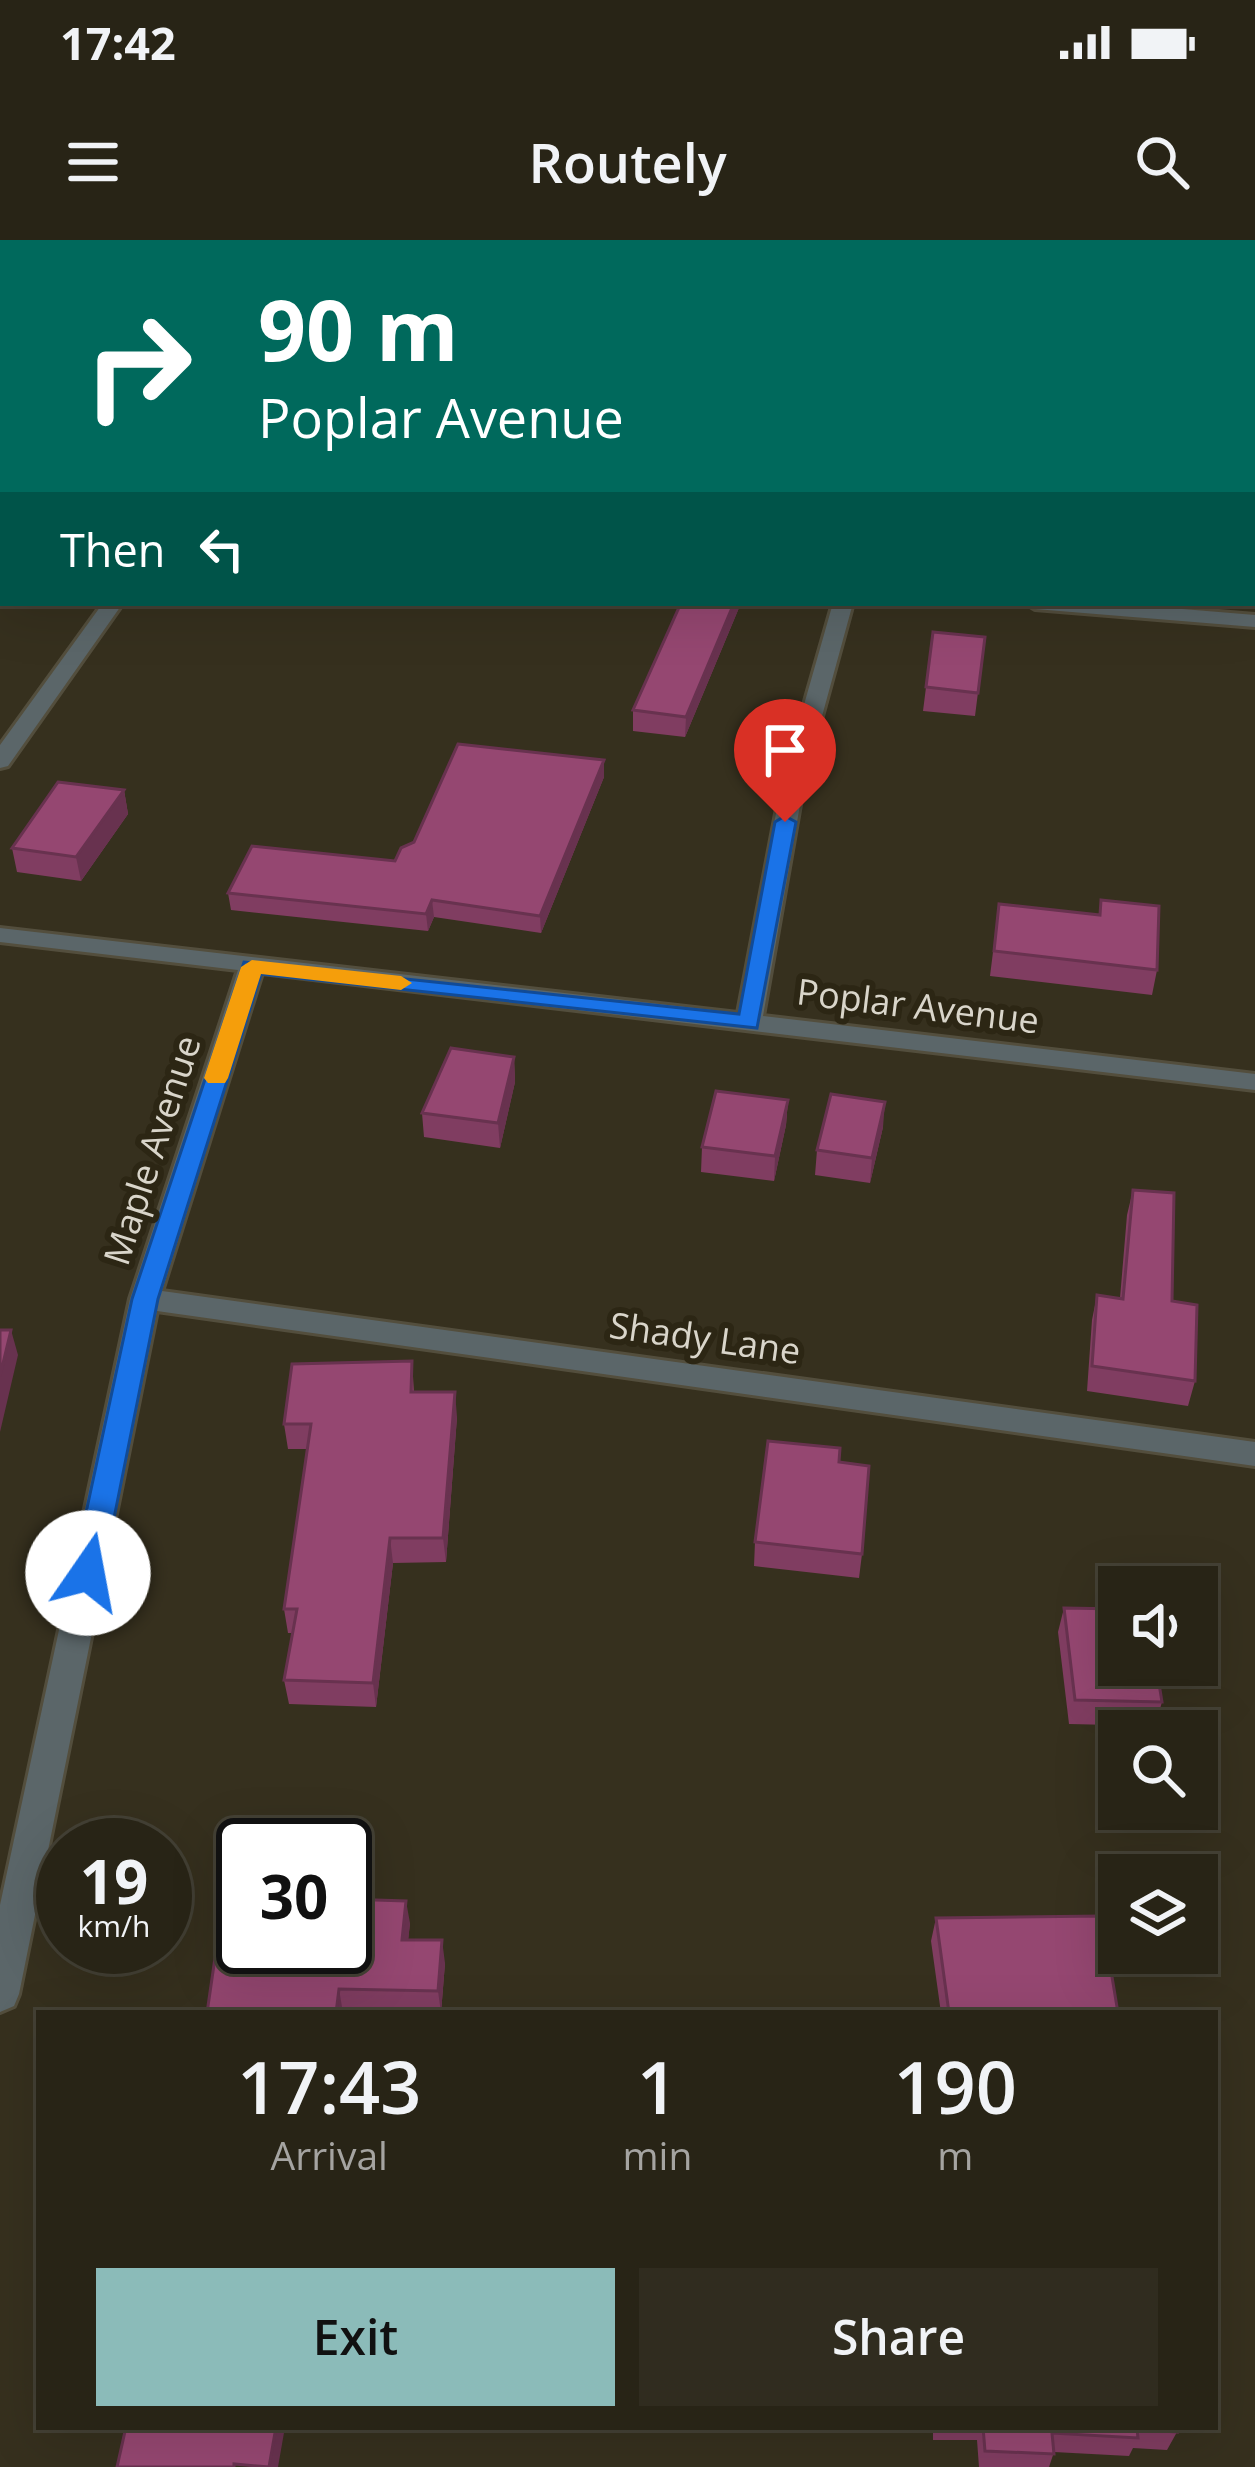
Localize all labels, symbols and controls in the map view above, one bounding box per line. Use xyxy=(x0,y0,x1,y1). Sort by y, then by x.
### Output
text: 17:42 xyxy=(60,12,176,73)
text: Routely xyxy=(528,125,727,199)
icon: menu xyxy=(60,129,126,195)
icon: search xyxy=(1129,129,1195,195)
text: 90 m xyxy=(258,271,458,386)
icon: right xyxy=(60,288,216,444)
text: Poplar Avenue xyxy=(258,380,624,454)
icon: left xyxy=(189,516,255,582)
text: Then xyxy=(60,519,165,580)
pin xyxy=(734,699,836,822)
icon: arrive xyxy=(752,717,818,783)
street label: Poplar Avenue xyxy=(794,966,1042,1045)
street label: Maple Avenue xyxy=(91,1029,212,1271)
street label: Shady Lane xyxy=(606,1300,804,1375)
position arrow xyxy=(25,1510,151,1636)
map controls xyxy=(1098,1566,1218,1974)
button: sound xyxy=(1098,1566,1218,1686)
button: search xyxy=(1098,1710,1218,1830)
speed limit sign: 30 xyxy=(216,1818,372,1974)
text: 19 xyxy=(80,1840,148,1922)
button: layers xyxy=(1098,1854,1218,1974)
text: km/h xyxy=(78,1905,150,1946)
text: 17:43 xyxy=(237,2037,421,2135)
text: 1 xyxy=(637,2037,678,2135)
text: 190 xyxy=(893,2037,1017,2135)
text: Arrival xyxy=(271,2128,388,2181)
text: min xyxy=(623,2128,692,2181)
text: m xyxy=(937,2128,973,2181)
button: Exit xyxy=(96,2268,615,2406)
button: Share xyxy=(639,2268,1158,2406)

